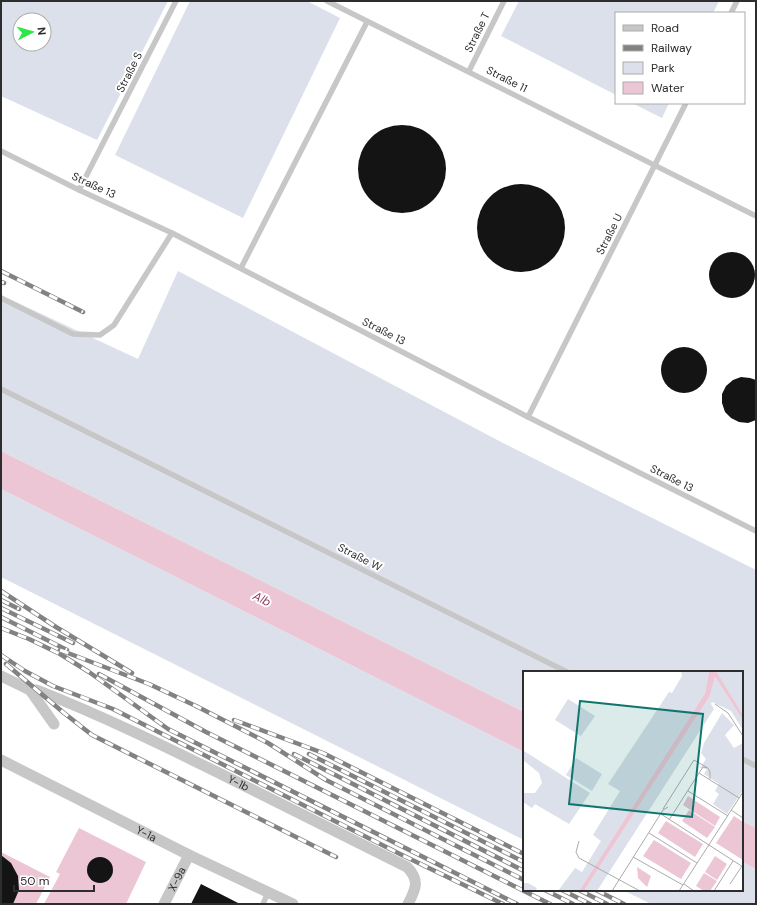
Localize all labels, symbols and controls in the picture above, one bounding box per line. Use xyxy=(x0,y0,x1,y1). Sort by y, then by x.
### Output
street label: Straße T xyxy=(461,10,493,54)
north arrow xyxy=(12,12,52,52)
legend xyxy=(615,12,745,104)
text: Road xyxy=(651,20,679,36)
text: N xyxy=(35,26,49,36)
text: Railway xyxy=(651,40,692,56)
street label: Straße S xyxy=(113,49,145,95)
text: Park xyxy=(651,60,675,76)
street label: Straße 11 xyxy=(484,63,530,95)
text: Water xyxy=(651,80,685,96)
street label: Straße 13 xyxy=(70,169,118,201)
street label: Straße U xyxy=(593,211,625,257)
street label: Straße 13 xyxy=(360,314,408,348)
street label: Straße 13 xyxy=(648,461,696,495)
street label: Straße W xyxy=(336,540,385,574)
water label: Alb xyxy=(249,587,274,610)
inset map xyxy=(523,671,743,891)
street label: Y-1b xyxy=(226,772,252,794)
street label: Y-1a xyxy=(134,823,159,845)
street label: X-9a xyxy=(165,865,189,894)
scale bar xyxy=(14,867,94,893)
text: 50 m xyxy=(20,873,49,889)

